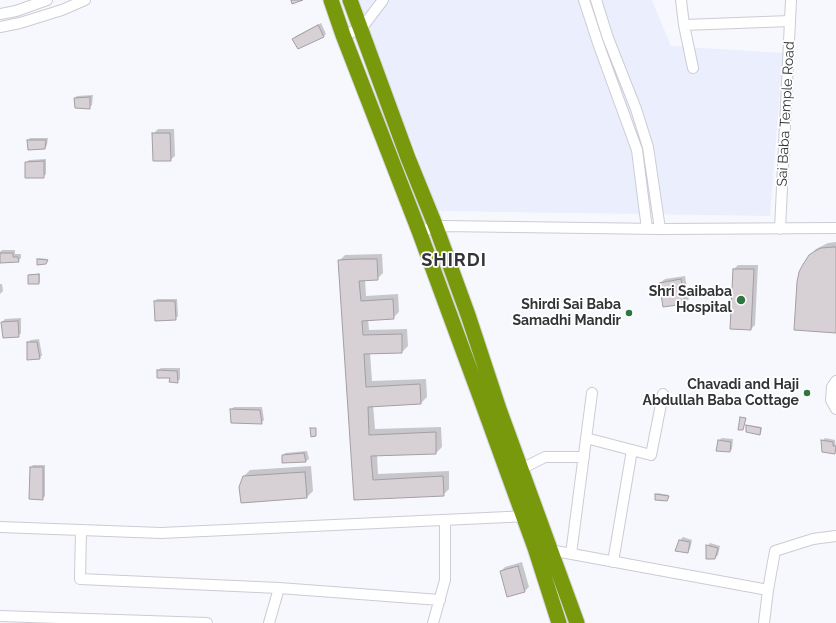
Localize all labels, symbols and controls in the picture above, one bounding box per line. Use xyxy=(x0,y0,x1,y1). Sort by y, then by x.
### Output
street label: Sai Baba Temple Road xyxy=(774,41,798,187)
district label: SHIRDI xyxy=(421,250,487,272)
place label: Shri Saibaba Hospital xyxy=(649,284,732,316)
marker: Shri Saibaba Hospital xyxy=(735,294,747,306)
place label: Shirdi Sai Baba Samadhi Mandir xyxy=(512,297,621,330)
marker: Shirdi Sai Baba Samadhi Mandir xyxy=(624,308,634,318)
place label: Chavadi and Haji Abdullah Baba Cottage xyxy=(643,377,799,410)
marker: Chavadi and Haji Abdullah Baba Cottage xyxy=(802,388,812,398)

